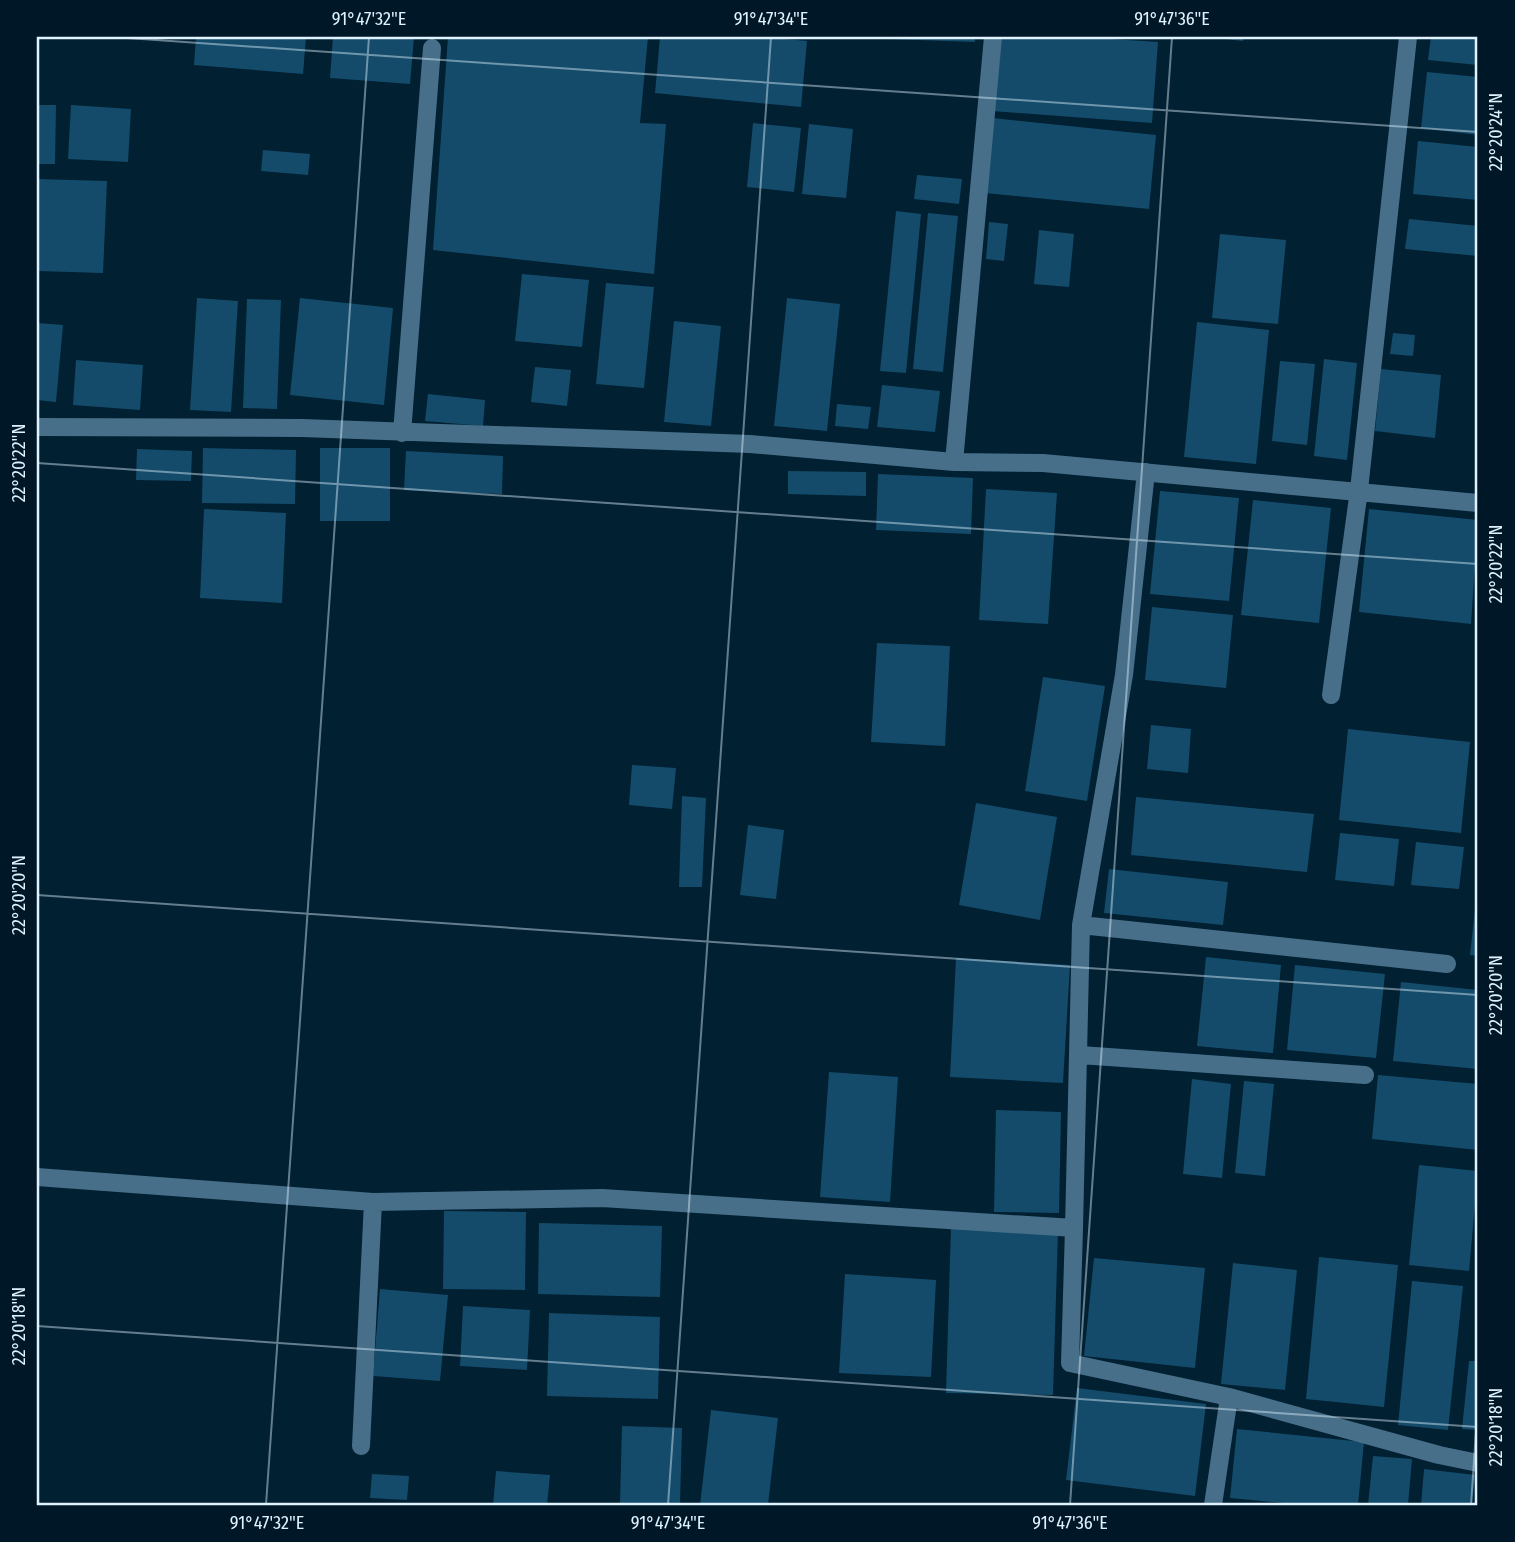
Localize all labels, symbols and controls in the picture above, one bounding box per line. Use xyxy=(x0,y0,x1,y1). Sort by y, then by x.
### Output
text: 91°47'32"E xyxy=(332,8,406,30)
text: 91°47'34"E xyxy=(734,8,808,30)
text: 91°47'36"E xyxy=(1134,8,1210,30)
text: 22°20'24"N xyxy=(1485,93,1507,171)
text: 22°20'22"N xyxy=(8,424,30,502)
text: 22°20'22"N xyxy=(1485,525,1507,603)
text: 22°20'20"N xyxy=(8,855,30,935)
text: 22°20'20"N xyxy=(1485,955,1507,1035)
text: 22°20'18"N xyxy=(8,1287,30,1365)
text: 22°20'18"N xyxy=(1485,1388,1507,1466)
text: 91°47'32"E xyxy=(230,1512,304,1534)
text: 91°47'34"E xyxy=(631,1512,705,1534)
text: 91°47'36"E xyxy=(1032,1512,1108,1534)

